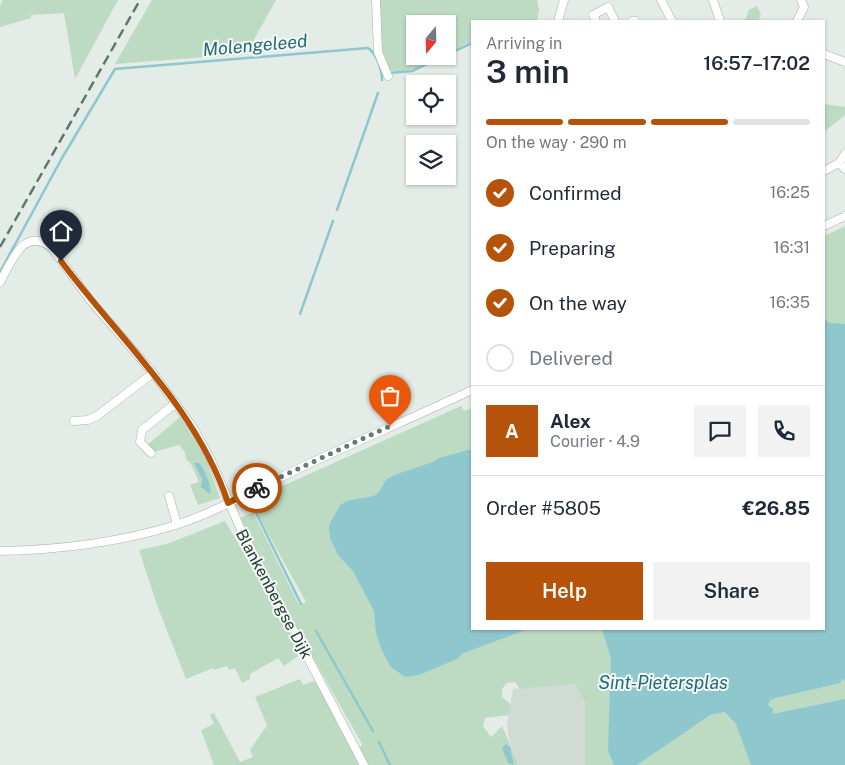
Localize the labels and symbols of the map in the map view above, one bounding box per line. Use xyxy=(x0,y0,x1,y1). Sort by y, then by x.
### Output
north arrow xyxy=(406,15,456,65)
water label: Molengeleed xyxy=(202,30,309,60)
pin xyxy=(40,210,82,261)
pin xyxy=(369,375,411,426)
courier xyxy=(232,463,282,513)
street label: Blankenbergse Dijk xyxy=(232,526,316,662)
water label: Sint-Pietersplas xyxy=(598,672,728,693)

